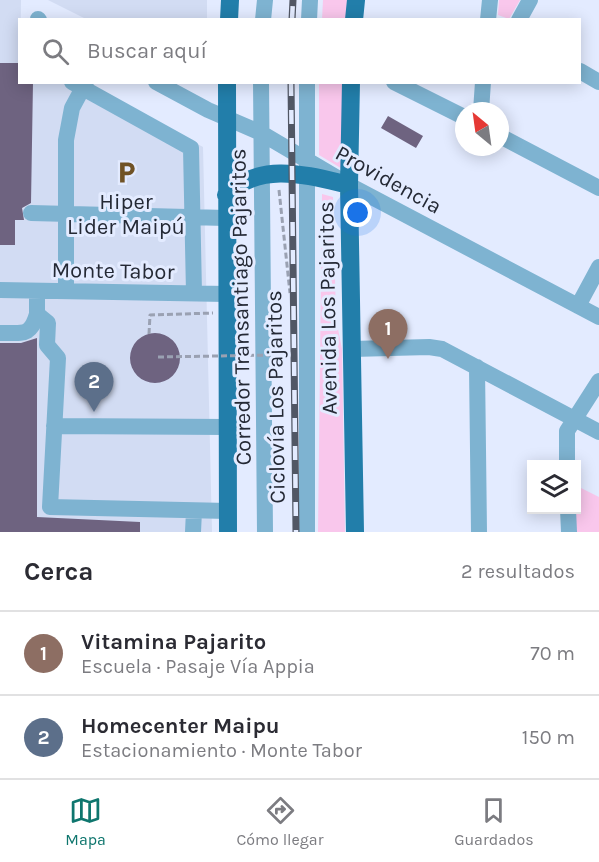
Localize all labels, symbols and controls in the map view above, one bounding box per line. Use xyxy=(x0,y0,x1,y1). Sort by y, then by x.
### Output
search box xyxy=(18,18,581,84)
icon: search xyxy=(39,35,72,68)
text: Buscar aquí xyxy=(87,38,207,64)
north arrow xyxy=(455,102,509,156)
street label: Providencia xyxy=(331,140,446,220)
street label: Corredor Transantiago Pajaritos xyxy=(225,148,257,466)
parking icon: Hiper Lider Maipú xyxy=(113,159,139,185)
place label: Hiper Lider Maipú xyxy=(67,189,185,240)
your location xyxy=(343,198,372,227)
street label: Avenida Los Pajaritos xyxy=(313,201,343,415)
street label: Monte Tabor xyxy=(51,257,175,285)
street label: Ciclovía Los Pajaritos xyxy=(261,290,291,504)
pin: 1 xyxy=(368,310,408,359)
pin: 2 xyxy=(74,362,113,412)
map controls xyxy=(527,460,581,514)
button: layers xyxy=(527,460,581,514)
text: Cerca xyxy=(24,556,93,587)
text: 2 resultados xyxy=(461,560,575,583)
text: Vitamina Pajarito xyxy=(81,629,266,655)
text: 1 xyxy=(40,642,47,665)
text: 70 m xyxy=(530,642,575,665)
text: Escuela · Pasaje Vía Appia xyxy=(81,655,315,678)
text: Homecenter Maipu xyxy=(81,713,280,739)
text: 2 xyxy=(37,726,50,749)
text: 150 m xyxy=(522,726,575,749)
text: Estacionamiento · Monte Tabor xyxy=(81,739,362,762)
tab: Mapa xyxy=(65,794,106,849)
tab: Cómo llegar xyxy=(237,794,323,849)
tab: Guardados xyxy=(454,794,534,849)

